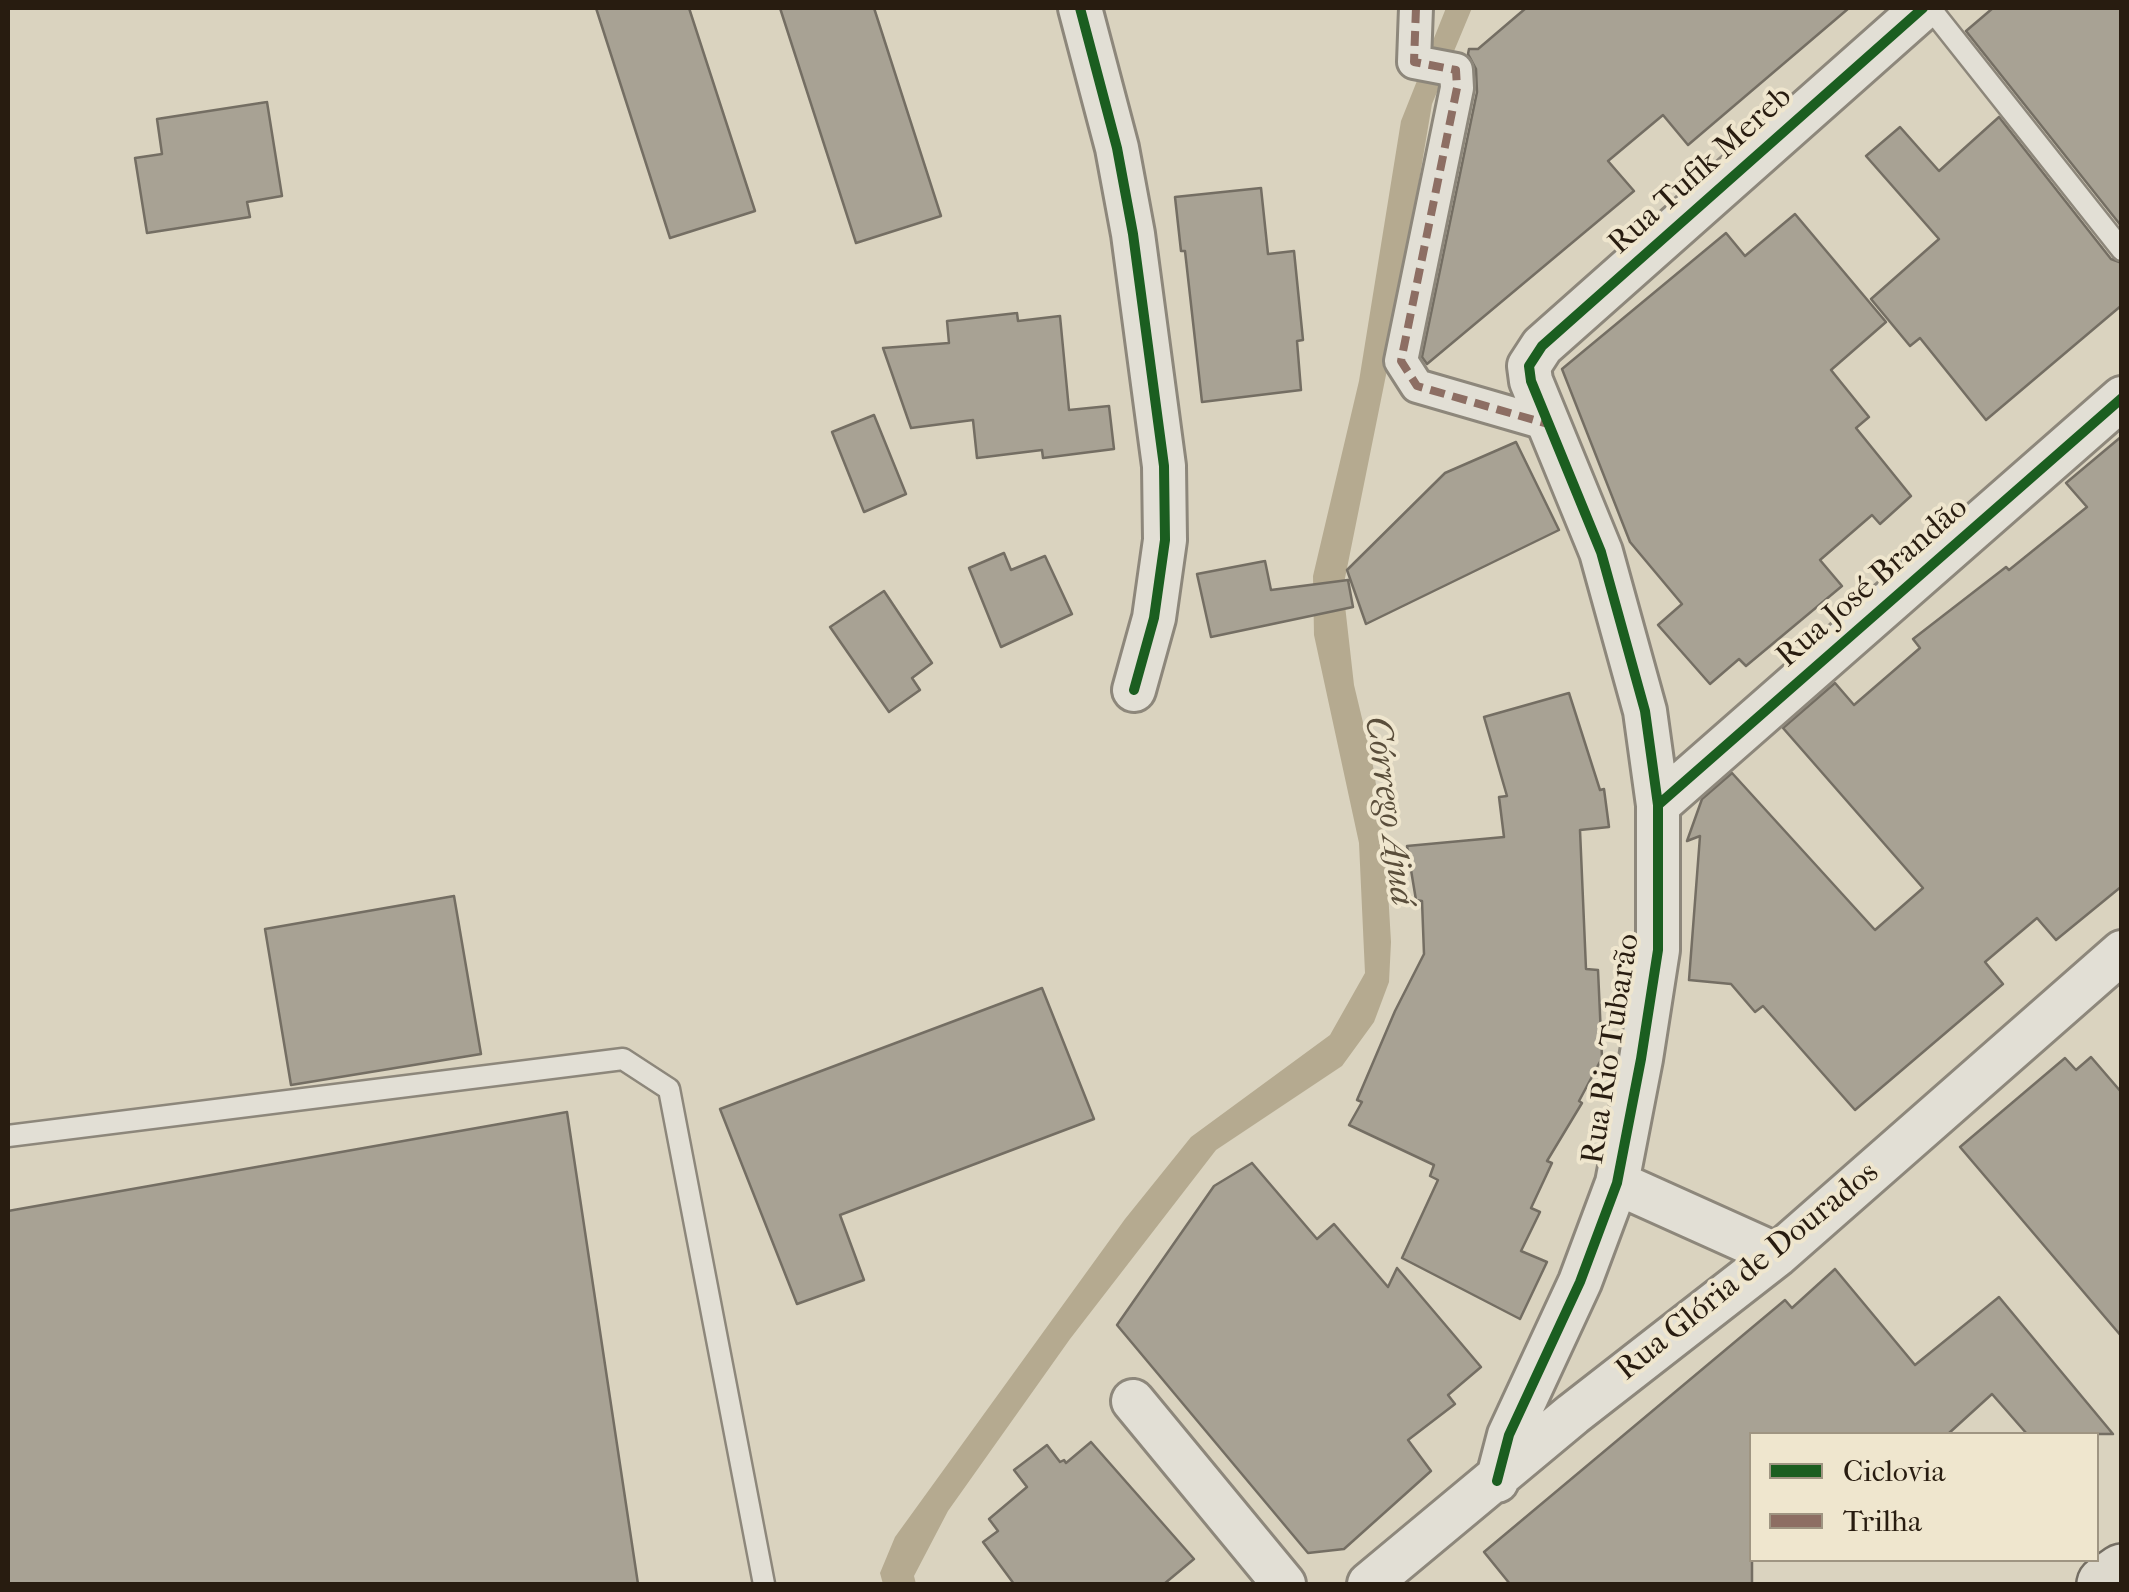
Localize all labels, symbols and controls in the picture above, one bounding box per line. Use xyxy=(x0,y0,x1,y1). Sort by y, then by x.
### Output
street label: Rua Tufik Mereb xyxy=(1601,79,1801,263)
street label: Rua José Brandão xyxy=(1770,490,1976,676)
water label: Córrego Ajuá xyxy=(1354,714,1422,908)
street label: Rua Rio Tubarão xyxy=(1575,931,1649,1167)
street label: Rua Glória de Dourados xyxy=(1609,1154,1887,1390)
legend xyxy=(1749,1432,2099,1562)
text: Ciclovia xyxy=(1843,1454,1945,1489)
text: Trilha xyxy=(1843,1504,1922,1539)

